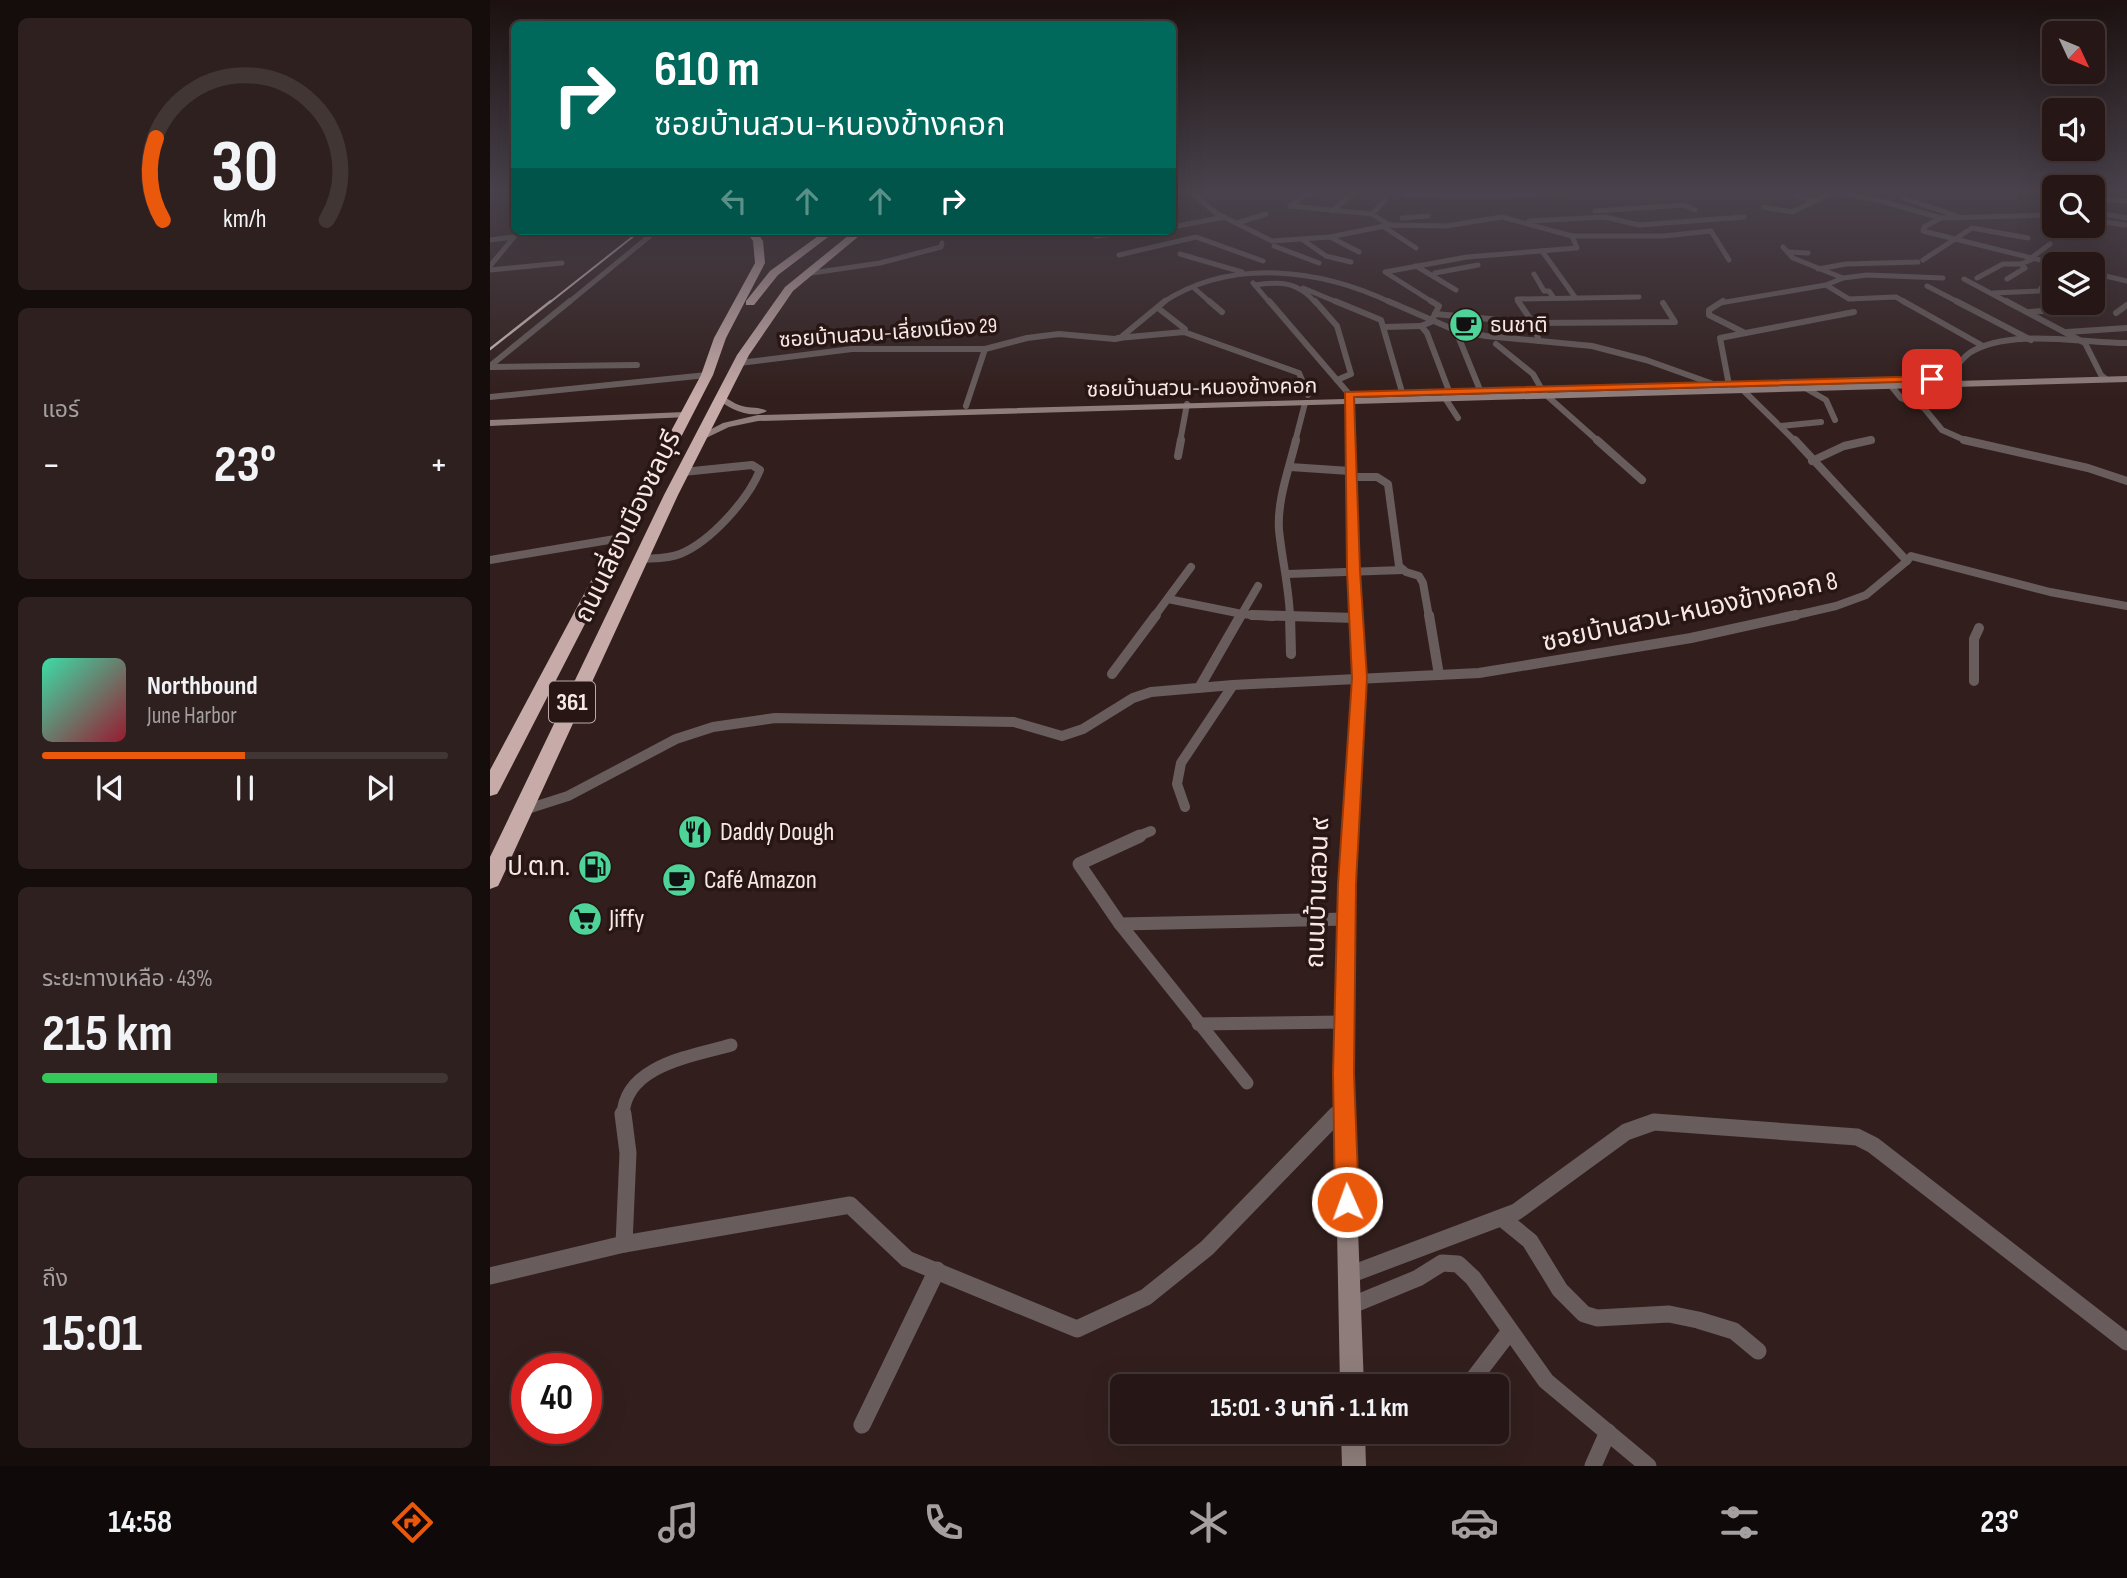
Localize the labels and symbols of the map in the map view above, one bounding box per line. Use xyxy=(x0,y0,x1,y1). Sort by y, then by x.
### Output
north arrow xyxy=(2042,21,2105,84)
cafe icon: ธนชาติ xyxy=(1447,306,1485,344)
street label: ซอยบ้านสวน-เลี่ยงเมือง 29 xyxy=(778,310,998,353)
place label: ธนชาติ xyxy=(1490,313,1548,338)
pin xyxy=(1902,349,1962,409)
street label: ซอยบ้านสวน-หนองข้างคอก xyxy=(1086,373,1318,403)
street label: ถนนเลี่ยงเมืองชลบุรี xyxy=(565,424,688,628)
street label: ซอยบ้านสวน-หนองข้างคอก 8 xyxy=(1540,566,1840,658)
road number: 361 xyxy=(549,682,595,722)
restaurant icon: Daddy Dough xyxy=(676,813,714,851)
place label: Daddy Dough xyxy=(720,817,834,848)
street label: ถนนบ้านสวน ๙ xyxy=(1300,817,1336,969)
fuel station icon: ป.ต.ท. xyxy=(576,848,614,886)
place label: ป.ต.ท. xyxy=(507,852,570,883)
cafe icon: Café Amazon xyxy=(660,861,698,899)
place label: Café Amazon xyxy=(704,865,817,896)
supermarket icon: Jiffy xyxy=(566,900,604,938)
place label: Jiffy xyxy=(608,904,644,935)
position arrow xyxy=(1310,1165,1384,1239)
speed limit sign: 40 xyxy=(511,1353,602,1444)

